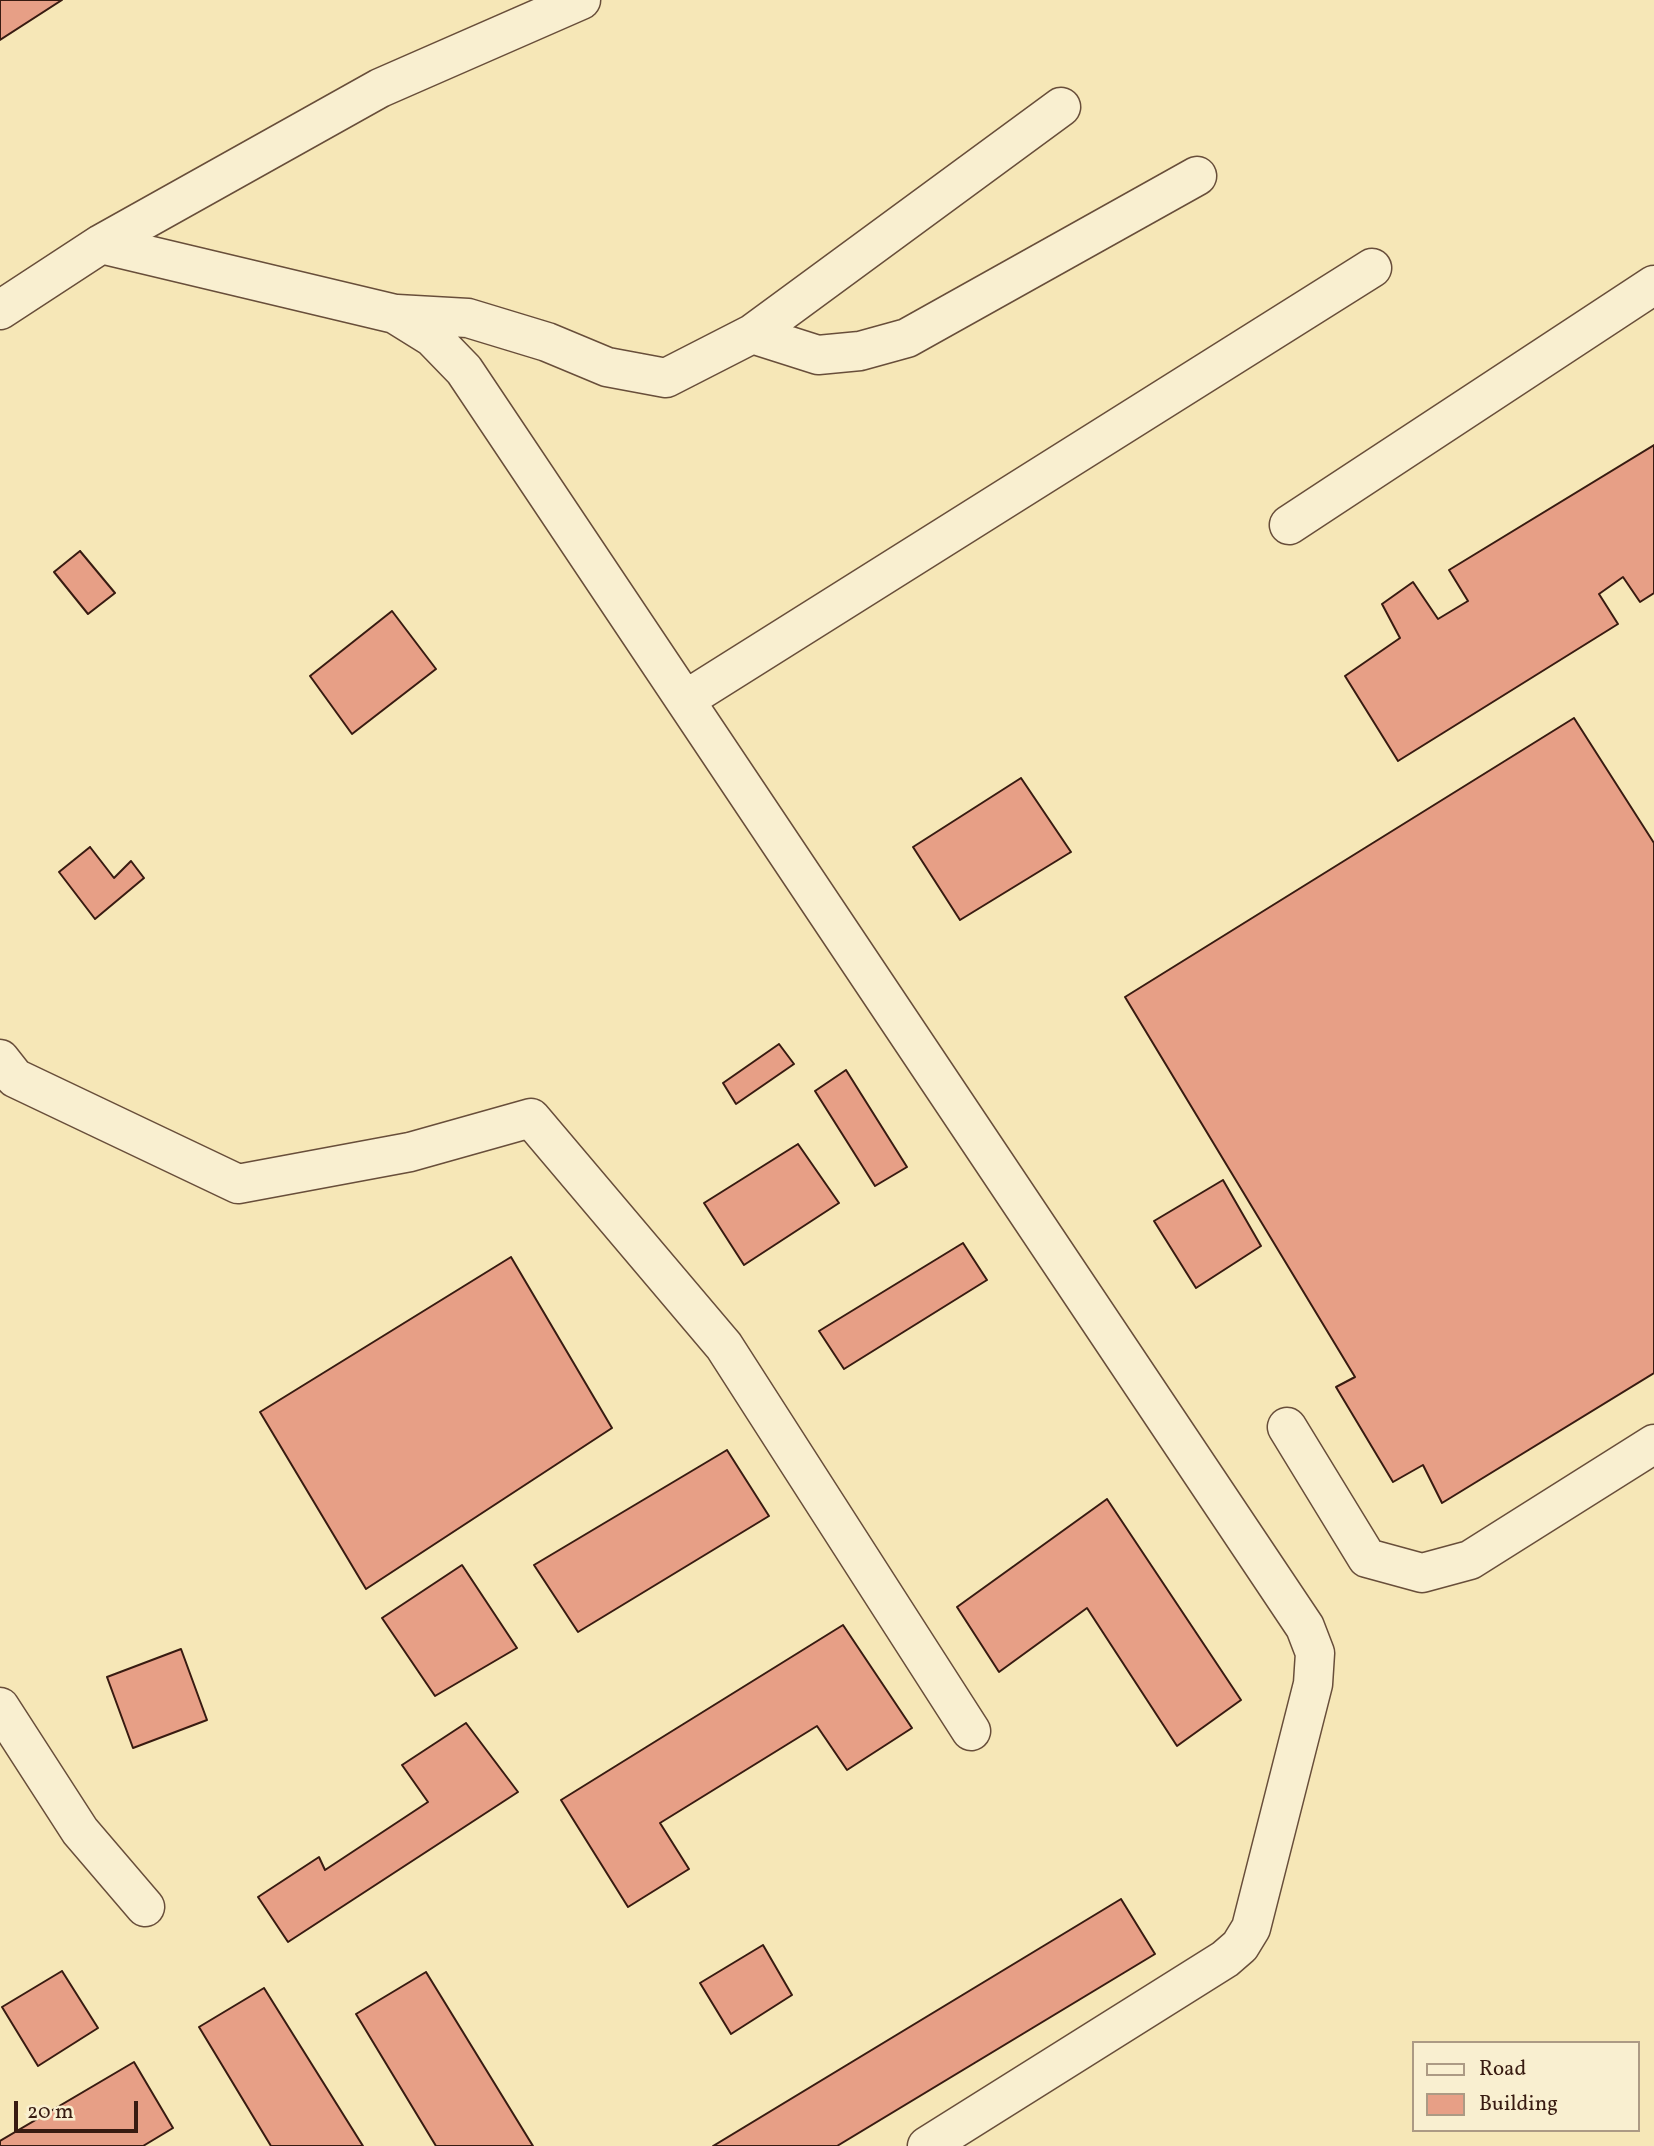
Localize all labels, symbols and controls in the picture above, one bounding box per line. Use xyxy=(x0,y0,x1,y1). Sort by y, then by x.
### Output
legend xyxy=(1412,2041,1640,2132)
text: Road xyxy=(1479,2055,1526,2084)
scale bar xyxy=(18,2086,142,2130)
text: Building xyxy=(1479,2090,1558,2119)
text: 20 m xyxy=(27,2098,73,2127)

